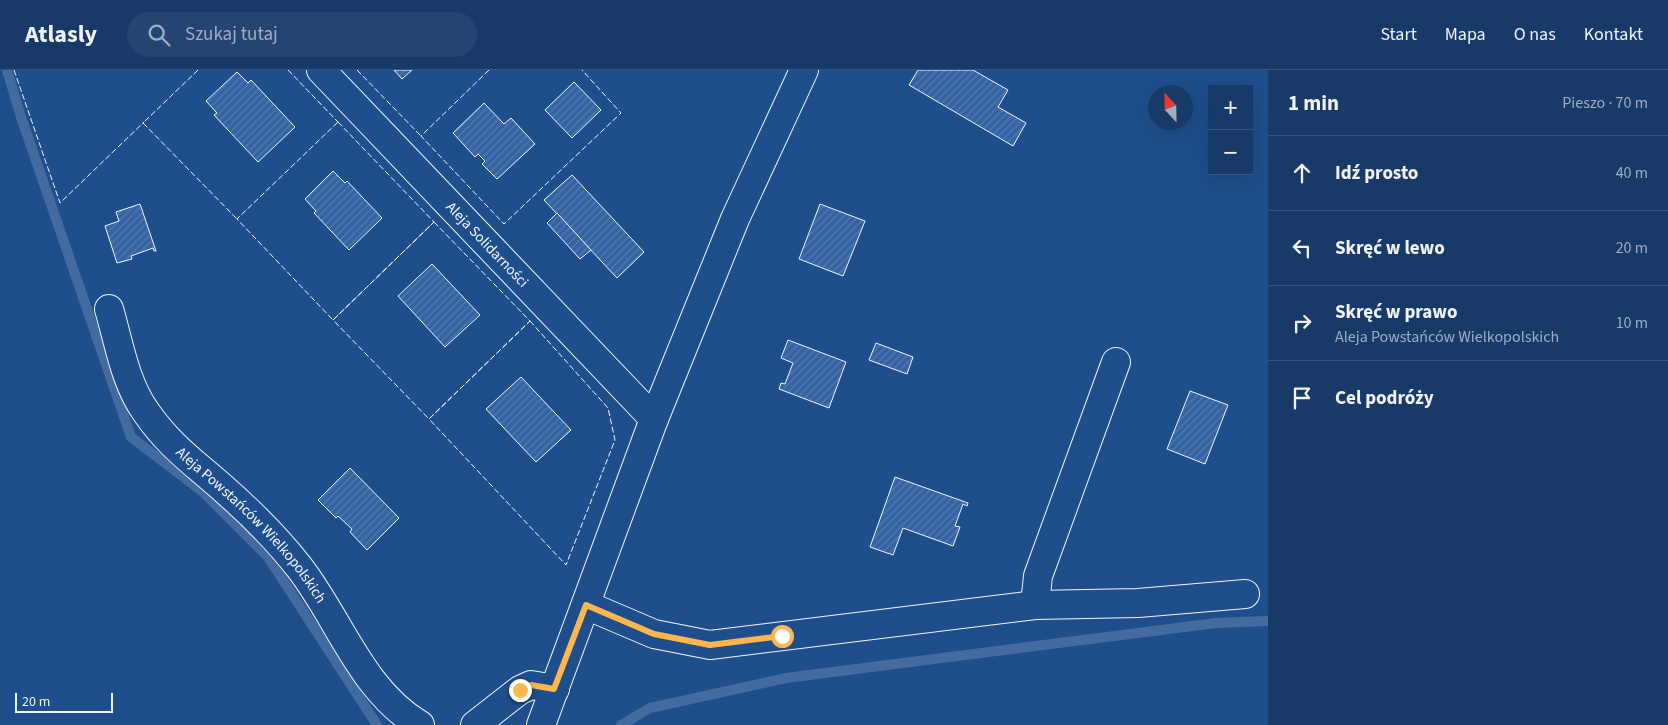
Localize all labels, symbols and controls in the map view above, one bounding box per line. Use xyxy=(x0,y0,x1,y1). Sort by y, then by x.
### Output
search box xyxy=(127,12,477,57)
text: Atlasly xyxy=(25,17,97,52)
icon: search xyxy=(145,21,173,49)
text: Szukaj tutaj xyxy=(185,21,278,48)
text: Start xyxy=(1380,22,1417,47)
text: Mapa xyxy=(1445,22,1486,47)
text: O nas xyxy=(1514,22,1556,47)
text: Kontakt xyxy=(1584,22,1643,47)
north arrow xyxy=(1148,85,1193,130)
map controls xyxy=(1208,85,1253,175)
button: + xyxy=(1208,85,1253,130)
text: 1 min xyxy=(1288,88,1339,118)
text: Pieszo · 70 m xyxy=(1562,92,1648,114)
button: − xyxy=(1208,130,1253,175)
icon: ahead xyxy=(1288,159,1316,187)
text: Idź prosto xyxy=(1335,160,1418,187)
text: 40 m xyxy=(1616,162,1648,184)
street label: Aleja Solidarności xyxy=(441,197,533,292)
icon: left xyxy=(1288,234,1316,262)
text: Skręć w lewo xyxy=(1335,235,1445,262)
text: 20 m xyxy=(1616,237,1648,259)
text: Skręć w prawo xyxy=(1335,299,1457,326)
icon: right xyxy=(1288,309,1316,337)
text: 10 m xyxy=(1616,312,1648,334)
text: Aleja Powstańców Wielkopolskich xyxy=(1335,326,1559,348)
icon: arrive xyxy=(1288,384,1316,412)
text: Cel podróży xyxy=(1335,385,1434,412)
street label: Aleja Powstańców Wielkopolskich xyxy=(171,442,331,607)
route start xyxy=(771,625,794,648)
route end xyxy=(509,679,532,702)
scale bar xyxy=(15,690,112,713)
text: 20 m xyxy=(22,692,50,712)

